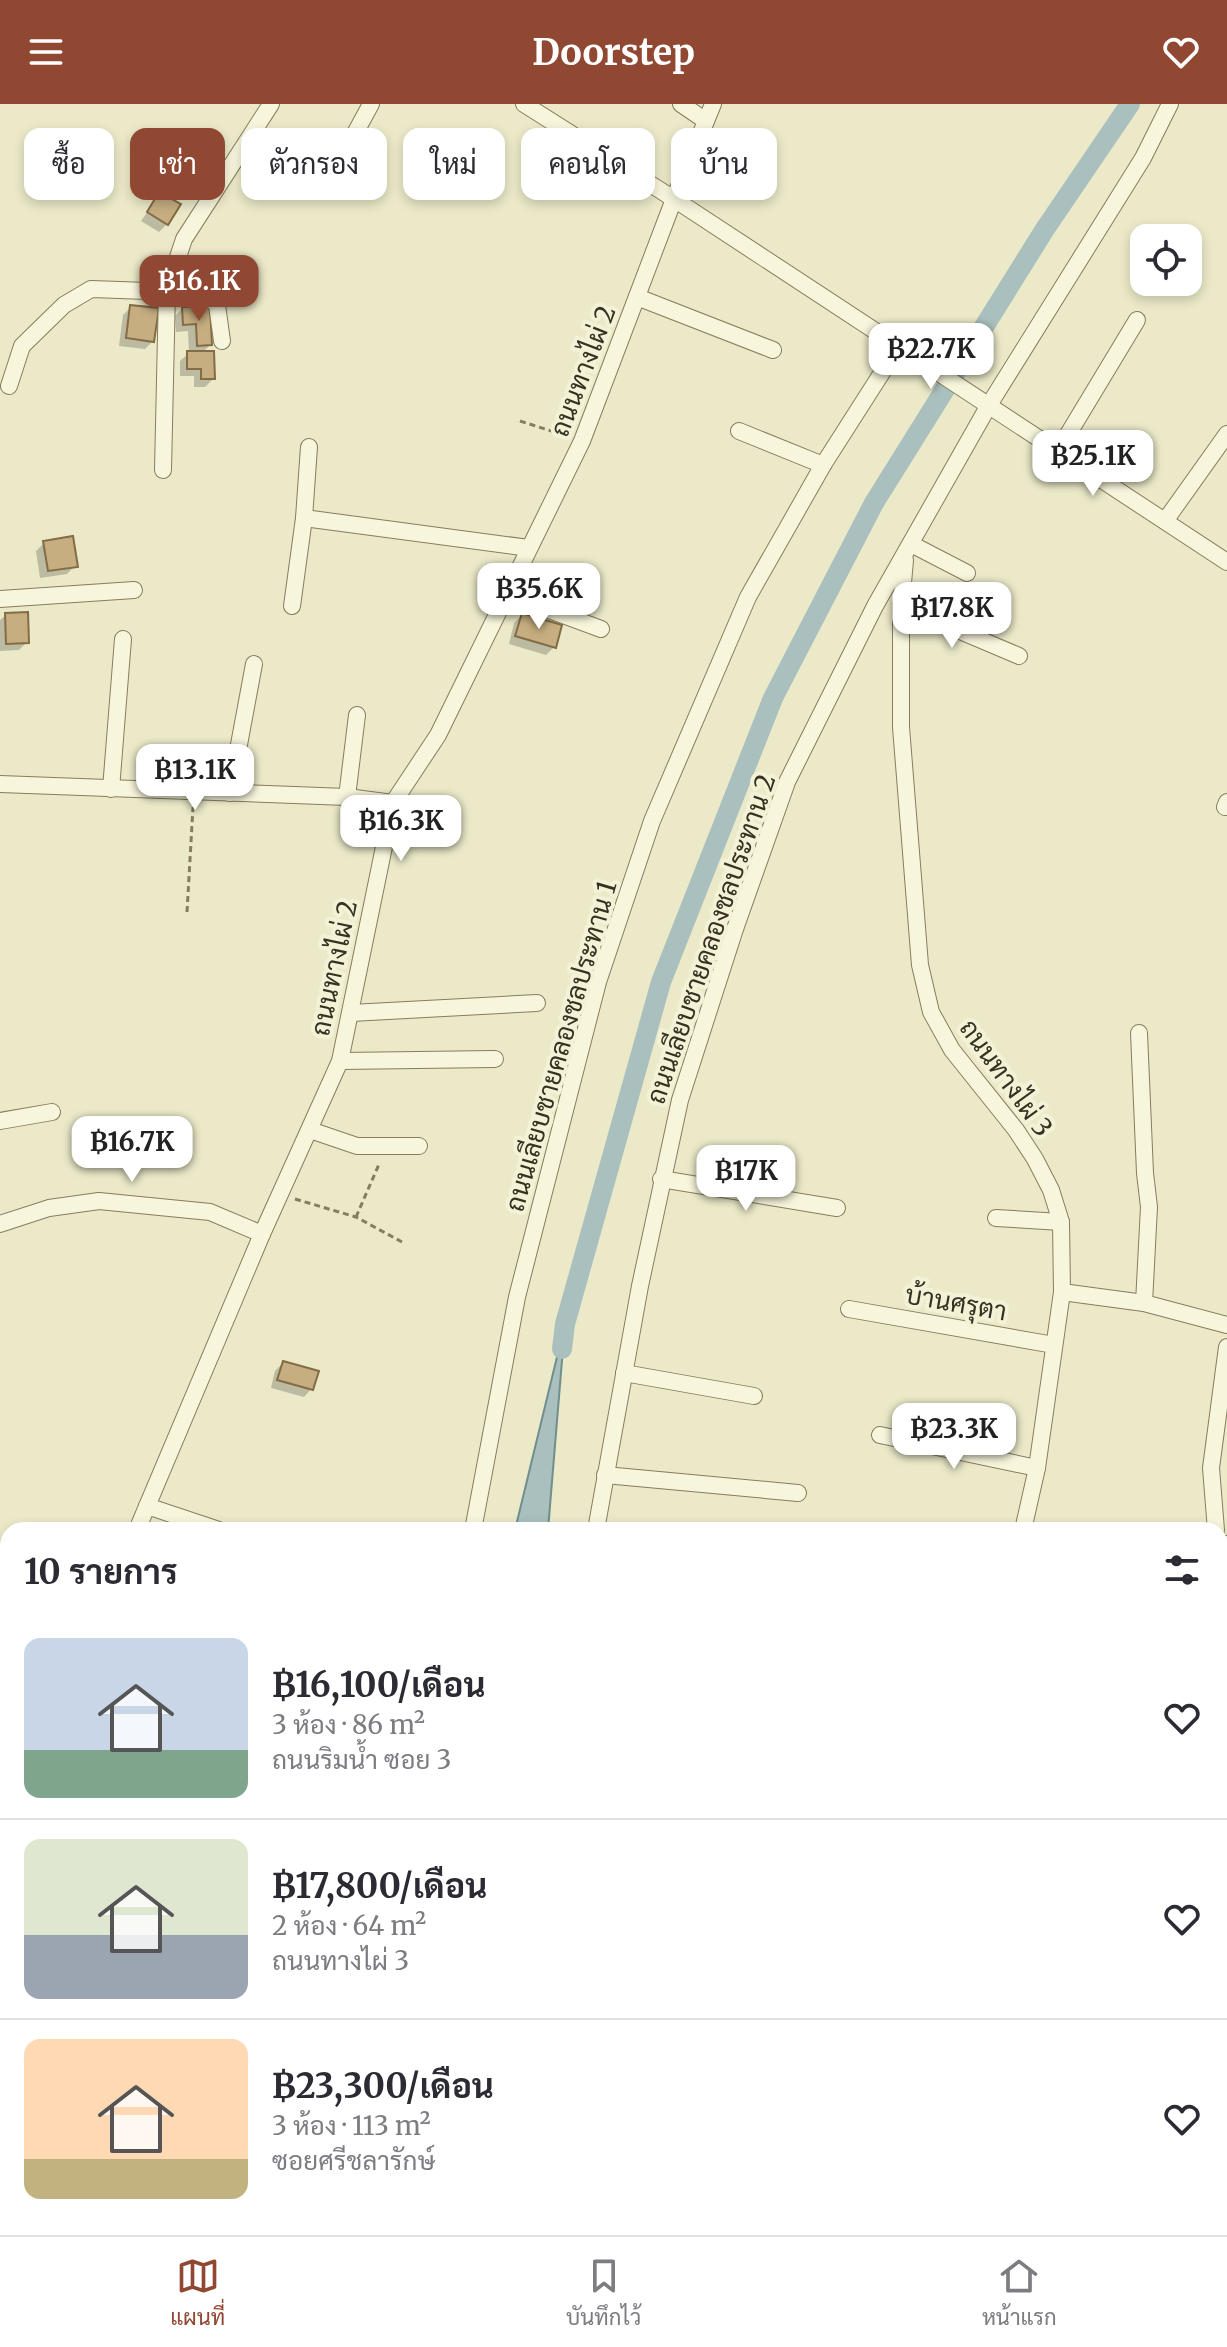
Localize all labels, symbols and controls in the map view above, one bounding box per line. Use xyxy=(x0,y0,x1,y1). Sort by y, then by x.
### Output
icon: menu xyxy=(24,30,68,74)
text: Doorstep xyxy=(532,30,695,75)
icon: heart xyxy=(1159,30,1203,74)
chip: ซื้อ xyxy=(24,128,114,200)
chip: เช่า xyxy=(130,128,225,200)
chip: ตัวกรอง xyxy=(241,128,387,200)
chip: ใหม่ xyxy=(403,128,505,200)
chip: คอนโด xyxy=(521,128,655,200)
chip: บ้าน xyxy=(671,128,777,200)
map controls xyxy=(1130,224,1202,296)
button: locate xyxy=(1130,224,1202,296)
pin: ฿16.1K xyxy=(134,255,264,323)
text: ฿16.1K xyxy=(158,264,240,297)
street label: ถนนทางไผ่ 2 xyxy=(542,301,623,441)
pin: ฿22.7K xyxy=(866,323,996,391)
text: ฿22.7K xyxy=(887,332,975,365)
pin: ฿25.1K xyxy=(1028,430,1158,498)
text: ฿25.1K xyxy=(1050,439,1136,472)
pin: ฿35.6K xyxy=(474,563,604,631)
text: ฿35.6K xyxy=(495,572,583,605)
pin: ฿17.8K xyxy=(887,582,1017,650)
text: ฿17.8K xyxy=(910,591,994,624)
pin: ฿13.1K xyxy=(130,744,260,812)
text: ฿13.1K xyxy=(154,753,236,786)
street label: ถนนเลียบชายคลองชลประทาน 2 xyxy=(639,770,782,1108)
pin: ฿16.3K xyxy=(336,795,466,863)
text: ฿16.3K xyxy=(358,804,444,837)
street label: ถนนเลียบชายคลองชลประทาน 1 xyxy=(497,876,624,1215)
street label: ถนนทางไผ่ 2 xyxy=(303,897,364,1039)
street label: ถนนทางไผ่ 3 xyxy=(953,1013,1060,1143)
pin: ฿16.7K xyxy=(67,1116,197,1184)
text: ฿16.7K xyxy=(90,1125,174,1158)
pin: ฿17K xyxy=(699,1145,793,1213)
text: ฿17K xyxy=(714,1154,778,1187)
street label: บ้านศรุตา xyxy=(902,1277,1009,1330)
pin: ฿23.3K xyxy=(889,1403,1019,1471)
text: ฿23.3K xyxy=(910,1412,998,1445)
icon: filters xyxy=(1160,1548,1204,1592)
text: 10 รายการ xyxy=(24,1551,178,1593)
text: ฿16,100/เดือน xyxy=(272,1664,486,1706)
icon: home xyxy=(88,1670,184,1766)
icon: heart xyxy=(1160,1696,1204,1740)
text: 3 ห้อง · 86 m² xyxy=(272,1708,425,1741)
text: ถนนริมน้ำ ซอย 3 xyxy=(272,1743,451,1776)
text: ฿17,800/เดือน xyxy=(272,1865,487,1907)
icon: home xyxy=(88,1871,184,1967)
icon: heart xyxy=(1160,1897,1204,1941)
text: 2 ห้อง · 64 m² xyxy=(272,1909,426,1942)
text: ถนนทางไผ่ 3 xyxy=(272,1944,409,1977)
text: ฿23,300/เดือน xyxy=(272,2065,494,2107)
icon: home xyxy=(88,2071,184,2167)
icon: heart xyxy=(1160,2097,1204,2141)
text: 3 ห้อง · 113 m² xyxy=(272,2109,431,2142)
text: ซอยศรีชลารักษ์ xyxy=(272,2144,435,2177)
tab: แผนที่ xyxy=(170,2254,225,2331)
tab: บันทึกไว้ xyxy=(566,2254,641,2331)
tab: หน้าแรก xyxy=(982,2254,1057,2331)

